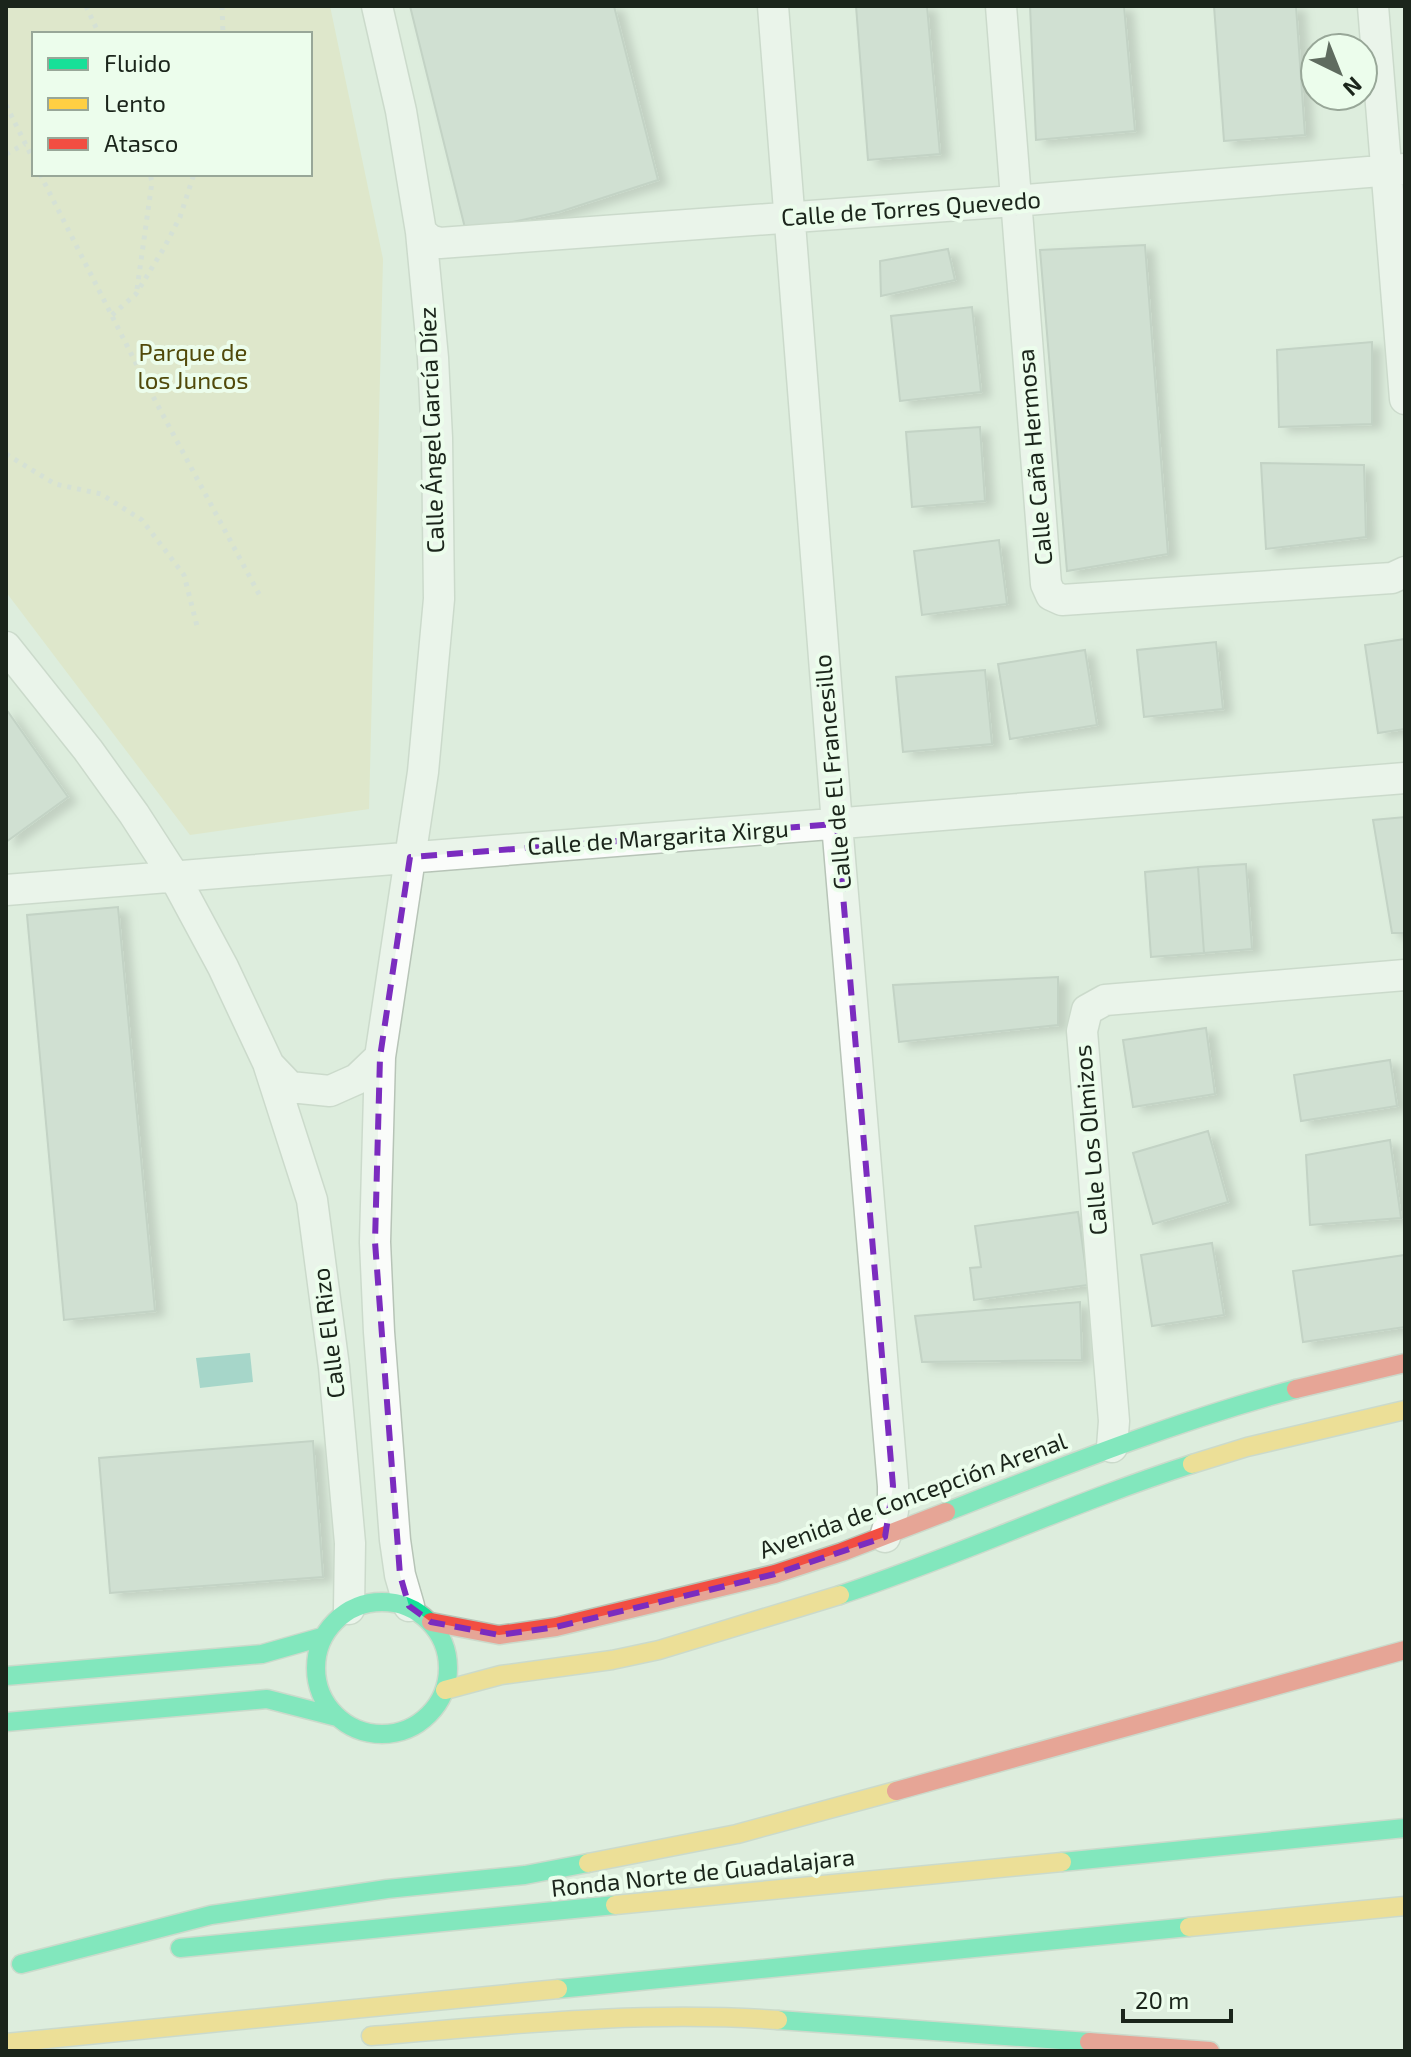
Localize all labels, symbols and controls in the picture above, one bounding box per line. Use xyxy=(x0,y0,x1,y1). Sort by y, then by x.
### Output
legend xyxy=(32,32,312,176)
north arrow xyxy=(1299,32,1379,112)
text: Fluido xyxy=(104,48,171,77)
text: N xyxy=(1339,72,1368,102)
text: Lento xyxy=(104,88,166,117)
text: Atasco xyxy=(104,128,178,157)
street label: Calle de Torres Quevedo xyxy=(780,184,1042,231)
street label: Calle Ángel García Díez xyxy=(412,306,449,554)
park label: Parque de los Juncos xyxy=(138,337,248,394)
street label: Calle Caña Hermosa xyxy=(1010,348,1057,567)
street label: Calle de El Francesillo xyxy=(807,653,856,891)
street label: Calle de Margarita Xirgu xyxy=(526,813,790,860)
street label: Calle Los Olmizos xyxy=(1067,1044,1112,1237)
street label: Calle El Rizo xyxy=(305,1266,350,1400)
street label: Avenida de Concepción Arenal xyxy=(755,1425,1070,1564)
street label: Ronda Norte de Guadalajara xyxy=(550,1841,856,1902)
scale bar xyxy=(1123,1973,1231,2023)
text: 20 m xyxy=(1135,1985,1189,2014)

